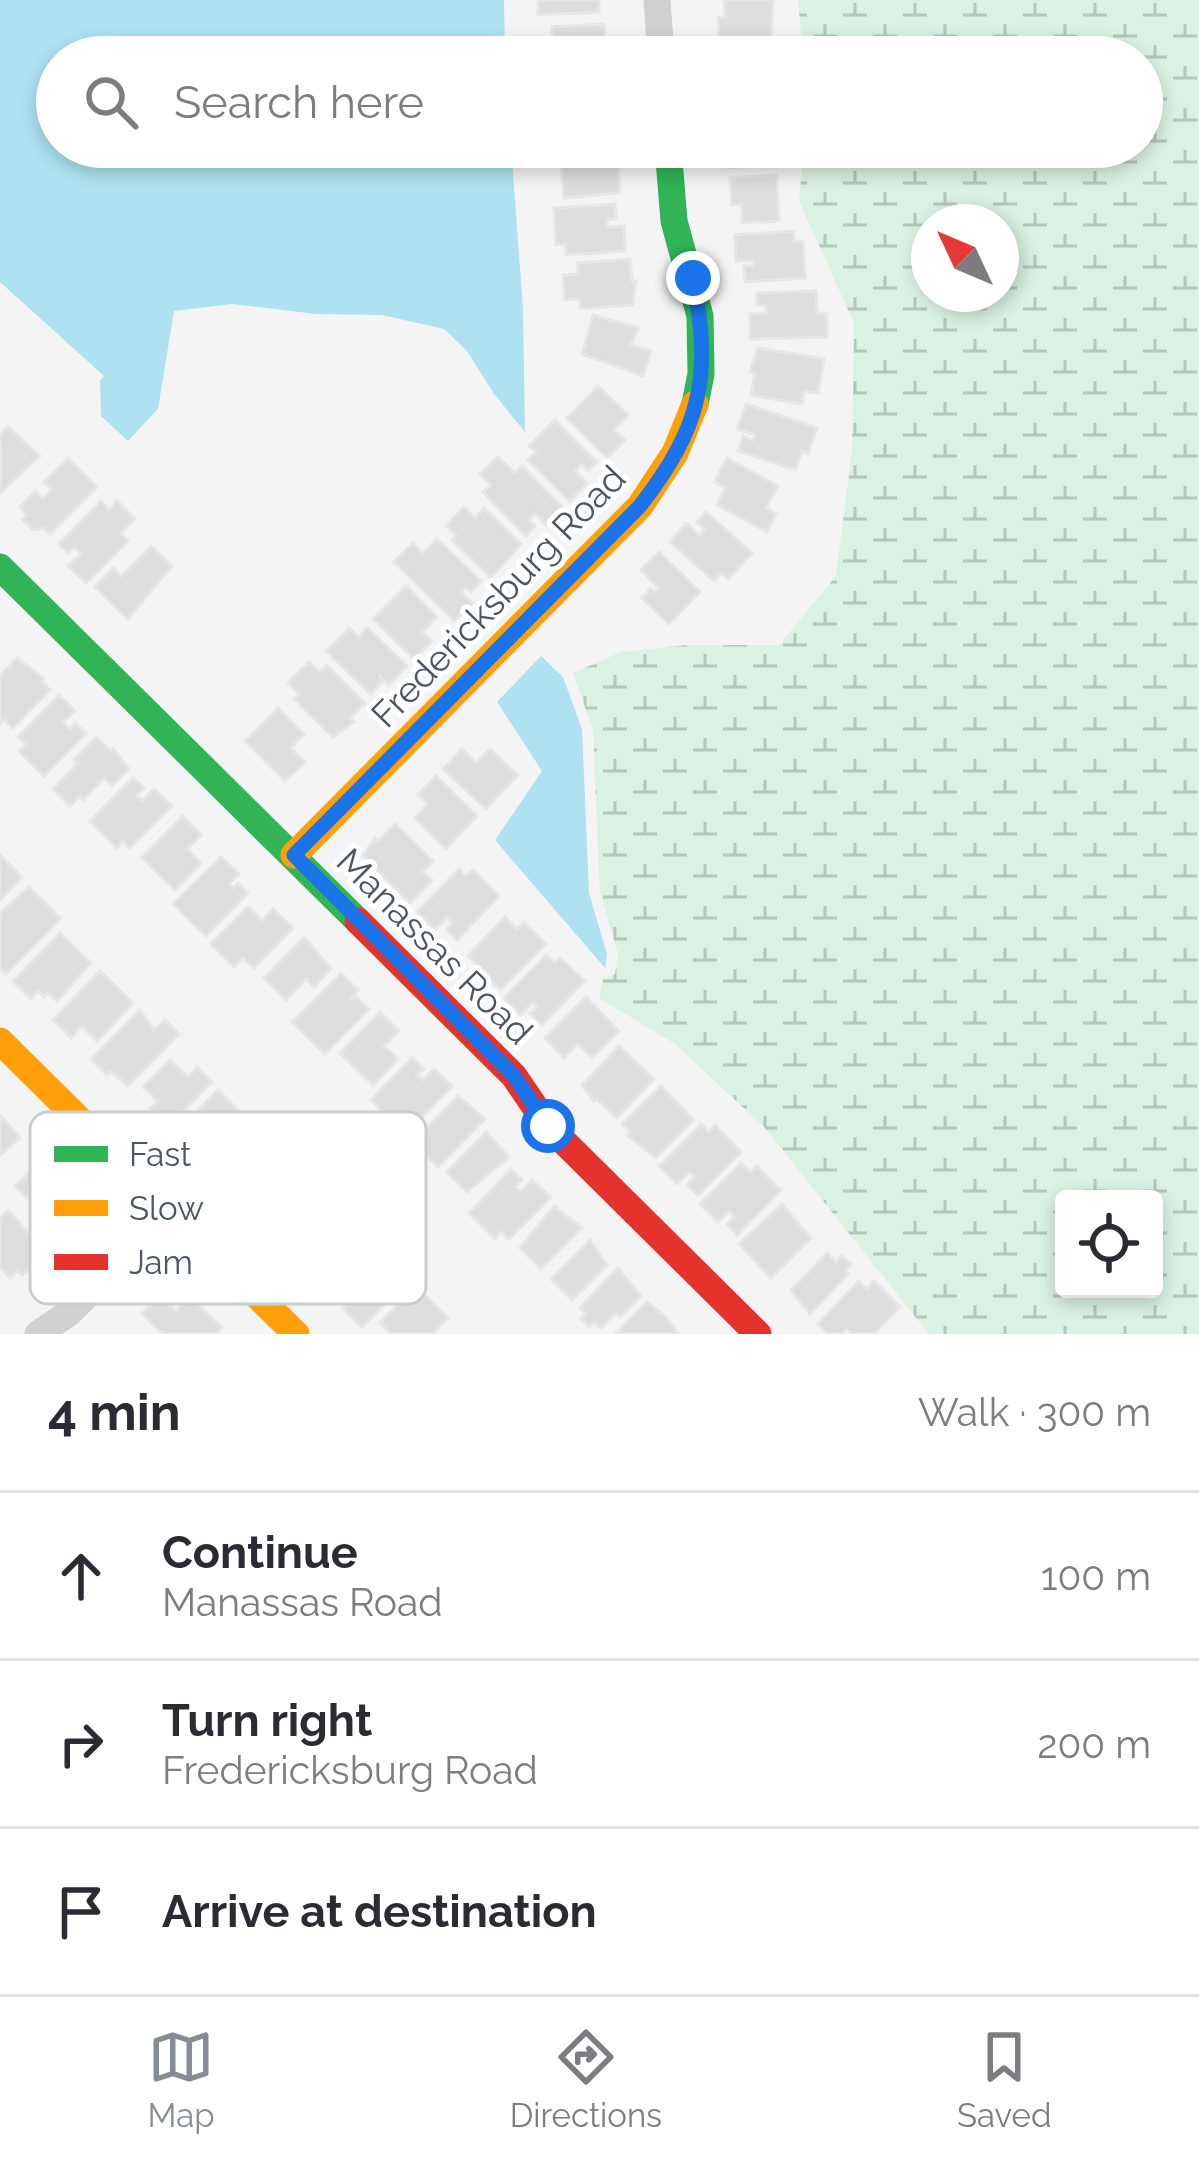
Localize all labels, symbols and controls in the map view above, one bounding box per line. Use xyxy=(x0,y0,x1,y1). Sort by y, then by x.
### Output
search box xyxy=(36,36,1163,168)
icon: search xyxy=(78,69,144,135)
text: Search here xyxy=(174,76,424,129)
north arrow xyxy=(911,204,1019,312)
route end xyxy=(666,251,720,305)
street label: Fredericksburg Road xyxy=(362,457,634,735)
street label: Manassas Road xyxy=(329,840,541,1052)
route start xyxy=(521,1099,575,1153)
legend xyxy=(30,1112,426,1304)
text: Fast xyxy=(129,1135,191,1174)
text: Slow xyxy=(129,1189,204,1228)
map controls xyxy=(1055,1190,1163,1298)
button: locate xyxy=(1055,1190,1163,1298)
text: Jam xyxy=(129,1243,193,1282)
text: 4 min xyxy=(48,1382,181,1442)
text: Walk · 300 m xyxy=(918,1389,1151,1435)
text: Continue xyxy=(162,1526,358,1579)
icon: ahead xyxy=(48,1543,114,1609)
text: 100 m xyxy=(1041,1553,1151,1599)
text: Manassas Road xyxy=(162,1579,443,1625)
text: Turn right xyxy=(162,1694,372,1747)
icon: right xyxy=(48,1711,114,1777)
text: 200 m xyxy=(1037,1721,1151,1767)
text: Fredericksburg Road xyxy=(162,1747,538,1793)
icon: arrive xyxy=(48,1879,114,1945)
text: Arrive at destination xyxy=(162,1885,597,1938)
tab: Map xyxy=(148,2024,215,2135)
tab: Directions xyxy=(510,2024,662,2135)
tab: Saved xyxy=(957,2024,1051,2135)

